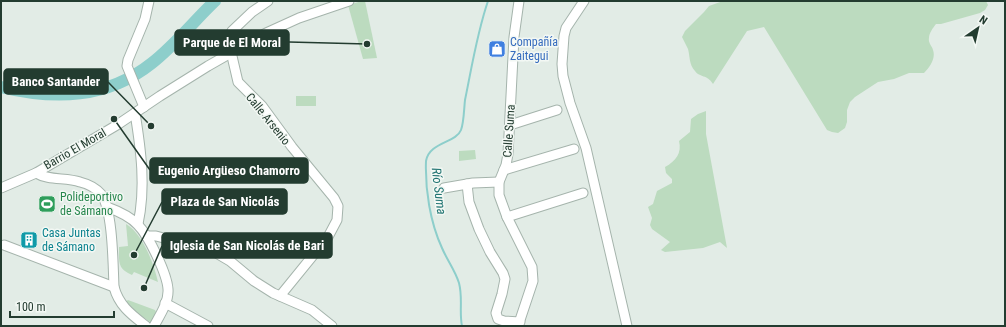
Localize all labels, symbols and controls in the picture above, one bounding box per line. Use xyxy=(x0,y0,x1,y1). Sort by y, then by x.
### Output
north arrow xyxy=(958,8,998,48)
text: N xyxy=(977,13,990,28)
callout: Parque de El Moral xyxy=(175,30,289,55)
text: Parque de El Moral xyxy=(183,35,281,50)
place label: Compañía Zaitegui xyxy=(510,35,558,63)
shop icon: Compañía Zaitegui xyxy=(487,39,507,59)
callout: Banco Santander xyxy=(4,69,108,94)
text: Banco Santander xyxy=(12,74,101,89)
street label: Calle Arsenio xyxy=(243,90,293,148)
street label: Calle Suma xyxy=(500,104,518,158)
street label: Barrio El Moral xyxy=(41,126,109,172)
callout: Eugenio Argüeso Chamorro xyxy=(150,158,308,183)
text: Eugenio Argüeso Chamorro xyxy=(158,163,300,178)
water label: Río Suma xyxy=(429,167,449,215)
callout: Plaza de San Nicolás xyxy=(162,189,287,214)
place label: Polideportivo de Sámano xyxy=(60,190,123,218)
sports icon: Polideportivo de Sámano xyxy=(37,194,57,214)
text: Plaza de San Nicolás xyxy=(171,194,280,209)
place label: Casa Juntas de Sámano xyxy=(42,226,101,254)
building icon: Casa Juntas de Sámano xyxy=(19,230,39,250)
callout: Iglesia de San Nicolás de Bari xyxy=(162,233,332,258)
text: Iglesia de San Nicolás de Bari xyxy=(170,238,324,253)
scale bar xyxy=(10,293,114,319)
text: 100 m xyxy=(16,300,46,314)

